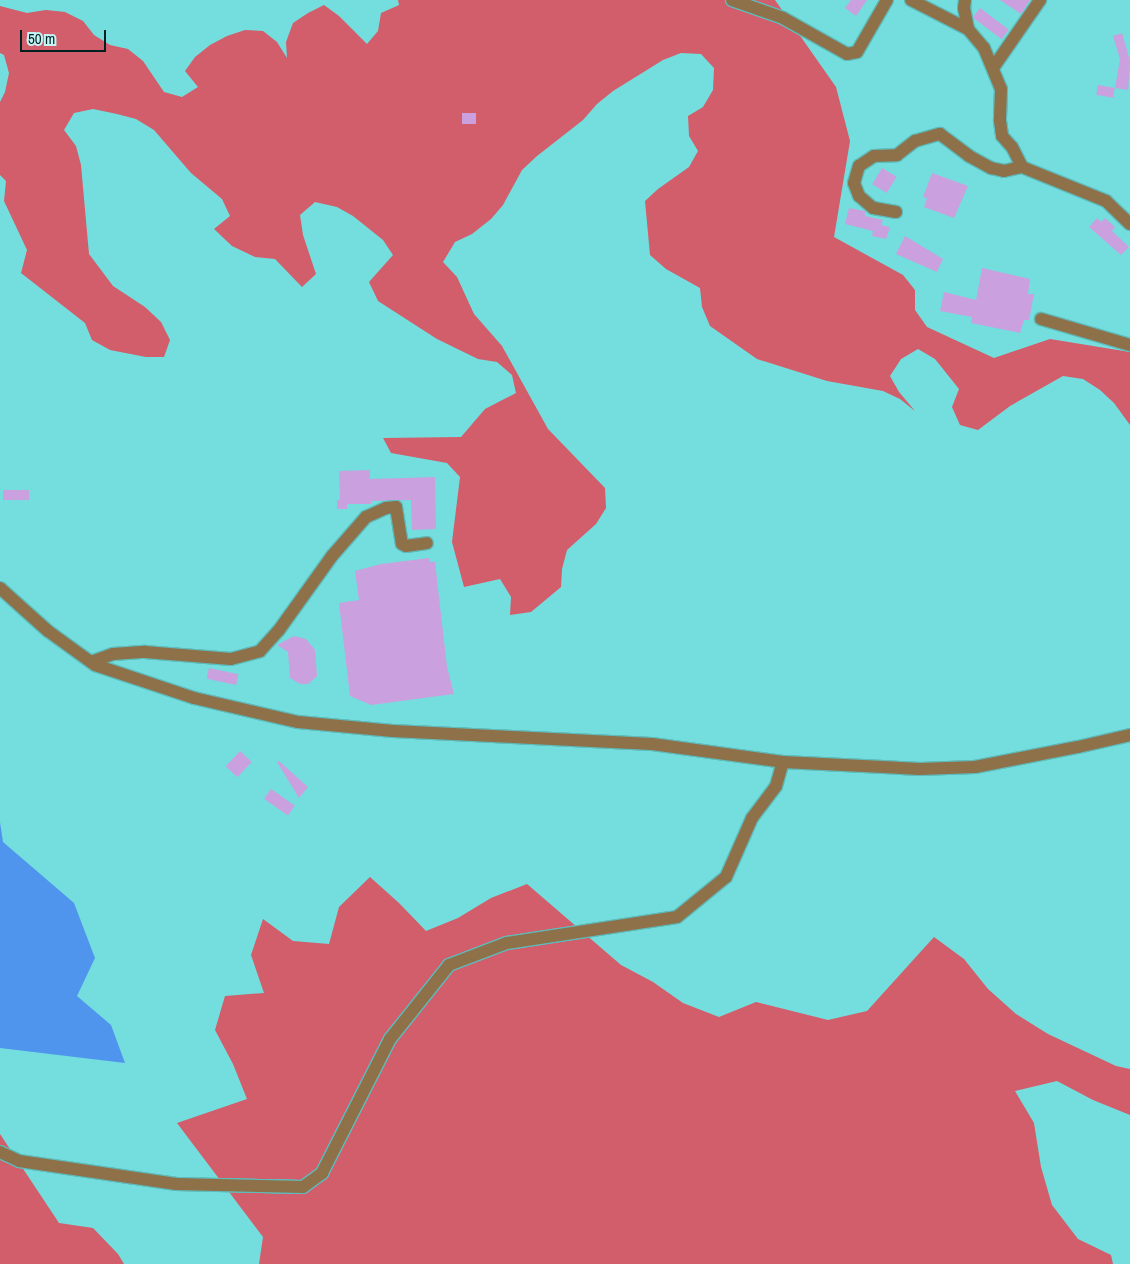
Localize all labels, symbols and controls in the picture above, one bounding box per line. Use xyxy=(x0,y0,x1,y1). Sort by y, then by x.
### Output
scale bar xyxy=(22,20,109,52)
text: 50 m xyxy=(28,28,55,49)

